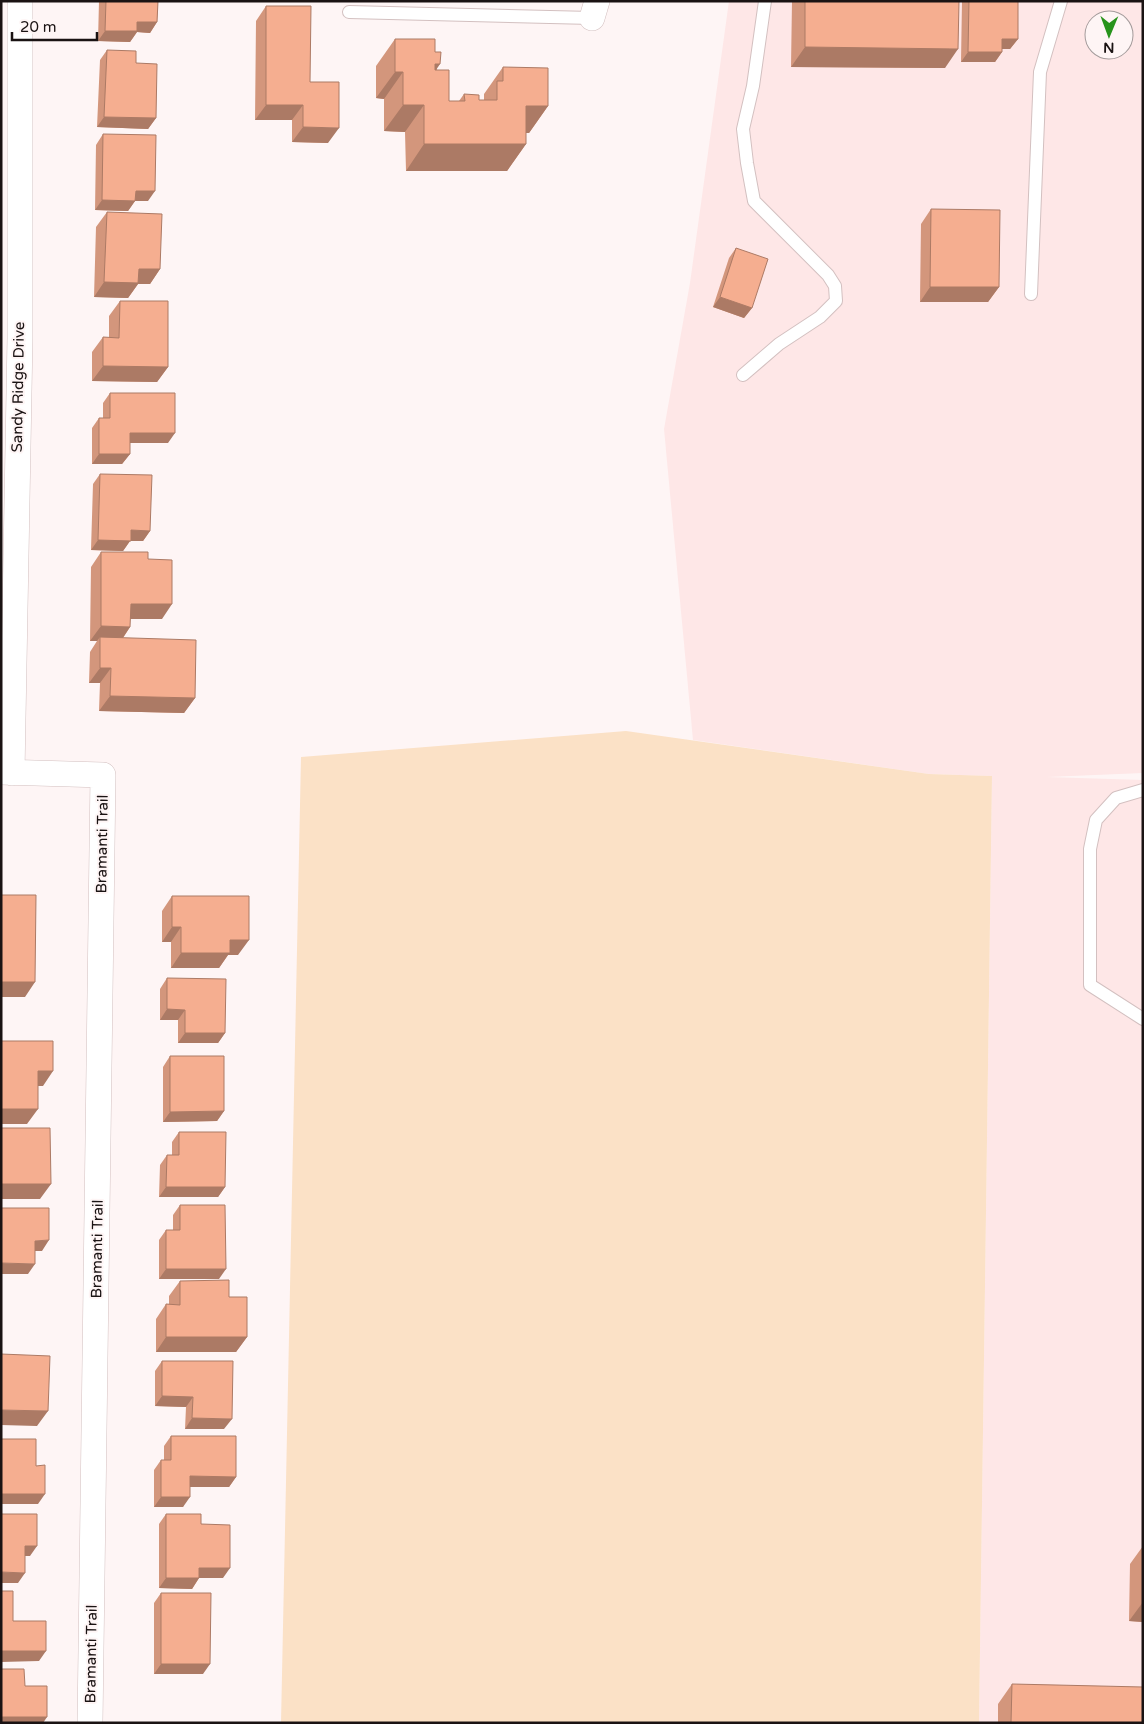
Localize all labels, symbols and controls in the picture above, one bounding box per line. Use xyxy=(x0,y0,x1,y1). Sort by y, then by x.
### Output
scale bar xyxy=(12,10,98,42)
north arrow xyxy=(1084,10,1134,60)
text: 20 m xyxy=(20,18,57,36)
text: N xyxy=(1103,39,1115,56)
street label: Sandy Ridge Drive xyxy=(8,321,28,453)
street label: Bramanti Trail xyxy=(92,794,112,894)
street label: Bramanti Trail xyxy=(87,1199,107,1299)
street label: Bramanti Trail xyxy=(81,1604,101,1704)

